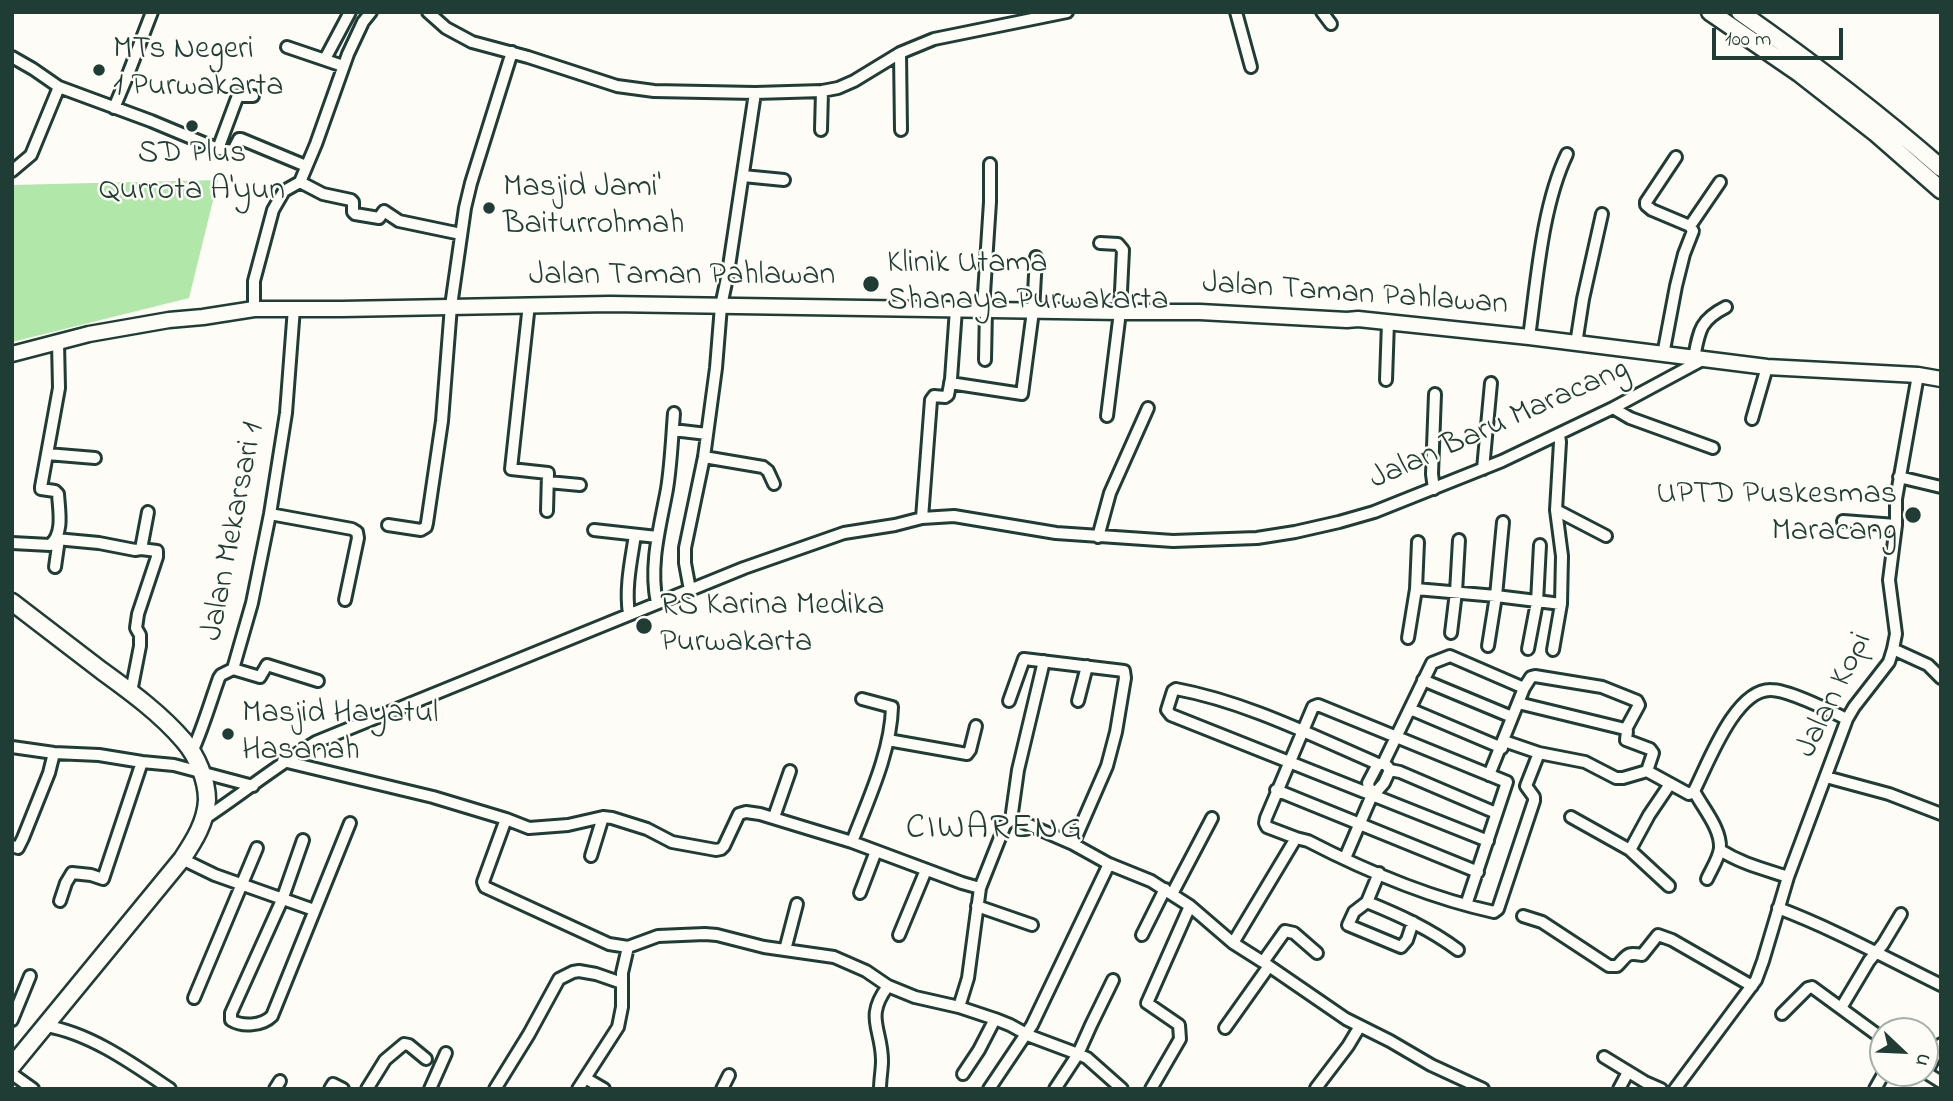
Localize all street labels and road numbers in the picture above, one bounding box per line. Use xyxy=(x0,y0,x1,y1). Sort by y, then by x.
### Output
street label: Jalan Taman Pahlawan xyxy=(529,259,835,297)
street label: Jalan Taman Pahlawan xyxy=(1201,266,1509,326)
street label: Jalan Baru Maracang xyxy=(1364,352,1636,500)
street label: Jalan Mekarsari 1 xyxy=(195,420,275,644)
street label: Jalan Kopi xyxy=(1789,627,1883,765)

